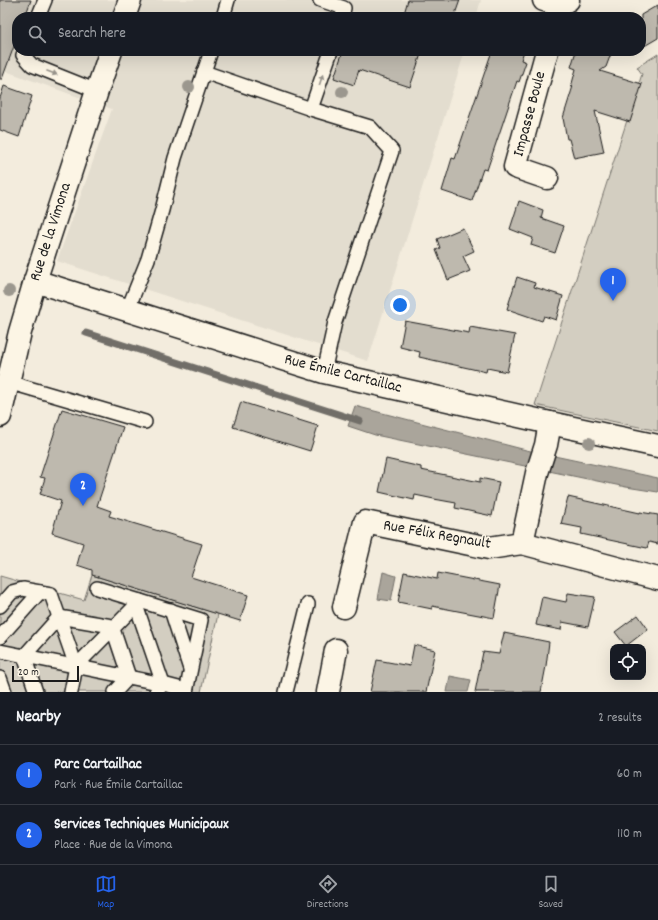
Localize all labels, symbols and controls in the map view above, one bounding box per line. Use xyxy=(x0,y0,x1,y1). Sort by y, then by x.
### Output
search box xyxy=(12,12,646,56)
icon: search xyxy=(26,23,48,45)
text: Search here xyxy=(58,23,126,45)
street label: Impasse Boule xyxy=(508,69,552,159)
one-way arrow xyxy=(46,71,58,77)
one-way arrow xyxy=(318,74,324,86)
street label: Rue de la Vimona xyxy=(24,179,78,284)
pin: 1 xyxy=(600,268,626,301)
your location xyxy=(390,295,410,315)
street label: Rue Émile Cartaillac xyxy=(282,348,404,400)
pin: 2 xyxy=(70,473,96,506)
street label: Rue Félix Regnault xyxy=(381,514,493,556)
map controls xyxy=(610,644,646,680)
button: locate xyxy=(610,644,646,680)
scale bar xyxy=(12,664,79,683)
text: 20 m xyxy=(18,665,39,681)
text: Nearby xyxy=(16,706,60,730)
text: 2 results xyxy=(598,709,642,728)
text: Parc Cartailhac xyxy=(54,754,142,776)
text: 1 xyxy=(28,765,30,784)
text: 60 m xyxy=(617,765,642,784)
text: Park · Rue Émile Cartaillac xyxy=(54,776,183,795)
text: Services Techniques Municipaux xyxy=(54,814,229,836)
text: 2 xyxy=(26,825,32,844)
text: 110 m xyxy=(617,825,642,844)
text: Place · Rue de la Vimona xyxy=(54,836,172,855)
tab: Map xyxy=(95,873,117,913)
tab: Directions xyxy=(307,873,349,913)
tab: Saved xyxy=(538,873,563,913)

